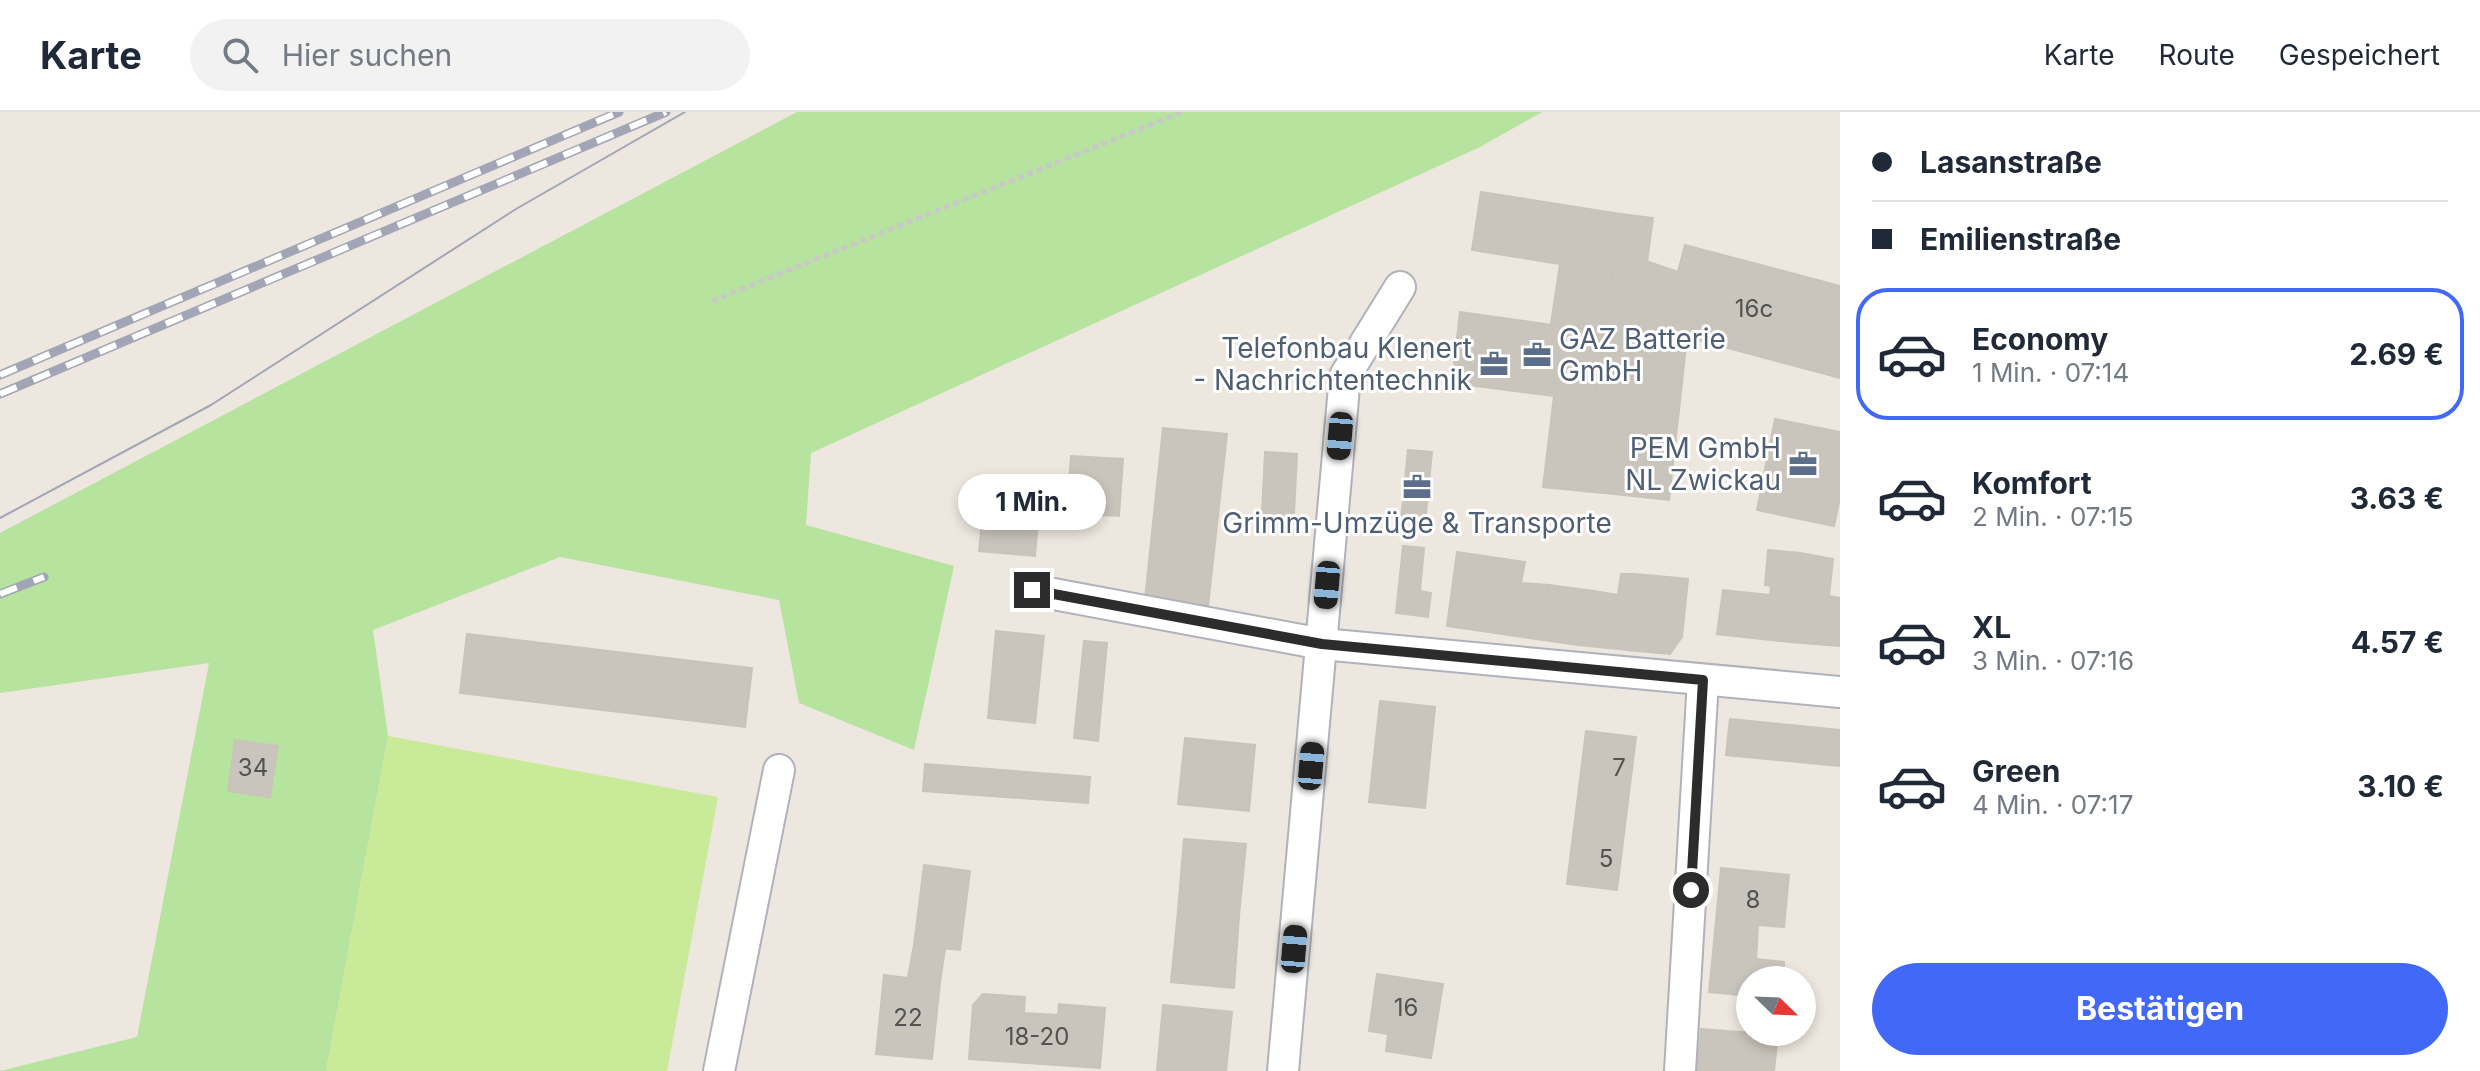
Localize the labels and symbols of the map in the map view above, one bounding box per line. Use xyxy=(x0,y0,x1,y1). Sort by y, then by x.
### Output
house number: 16c xyxy=(1735,294,1773,323)
place label: GAZ Batterie GmbH xyxy=(1559,322,1726,388)
place label: Telefonbau Klenert - Nachrichtentechnik xyxy=(1193,331,1472,397)
office icon: GAZ Batterie GmbH xyxy=(1522,340,1552,370)
office icon: Telefonbau Klenert - Nachrichtentechnik xyxy=(1479,349,1509,379)
car xyxy=(1326,411,1354,461)
place label: PEM GmbH NL Zwickau xyxy=(1625,431,1781,497)
office icon: PEM GmbH NL Zwickau xyxy=(1788,449,1818,479)
office icon: Grimm-Umzüge & Transporte xyxy=(1402,472,1432,502)
callout: 1 Min. xyxy=(958,474,1106,530)
place label: Grimm-Umzüge & Transporte xyxy=(1222,506,1612,540)
car xyxy=(1313,560,1341,610)
route end xyxy=(1014,572,1050,608)
car xyxy=(1297,741,1325,791)
house number: 34 xyxy=(238,753,268,782)
house number: 7 xyxy=(1612,753,1626,782)
house number: 5 xyxy=(1599,844,1613,873)
route start xyxy=(1673,872,1709,908)
house number: 8 xyxy=(1746,885,1760,914)
car xyxy=(1280,924,1308,974)
north arrow xyxy=(1736,966,1816,1046)
house number: 16 xyxy=(1394,993,1418,1022)
house number: 22 xyxy=(893,1003,923,1032)
house number: 18-20 xyxy=(1005,1022,1069,1051)

